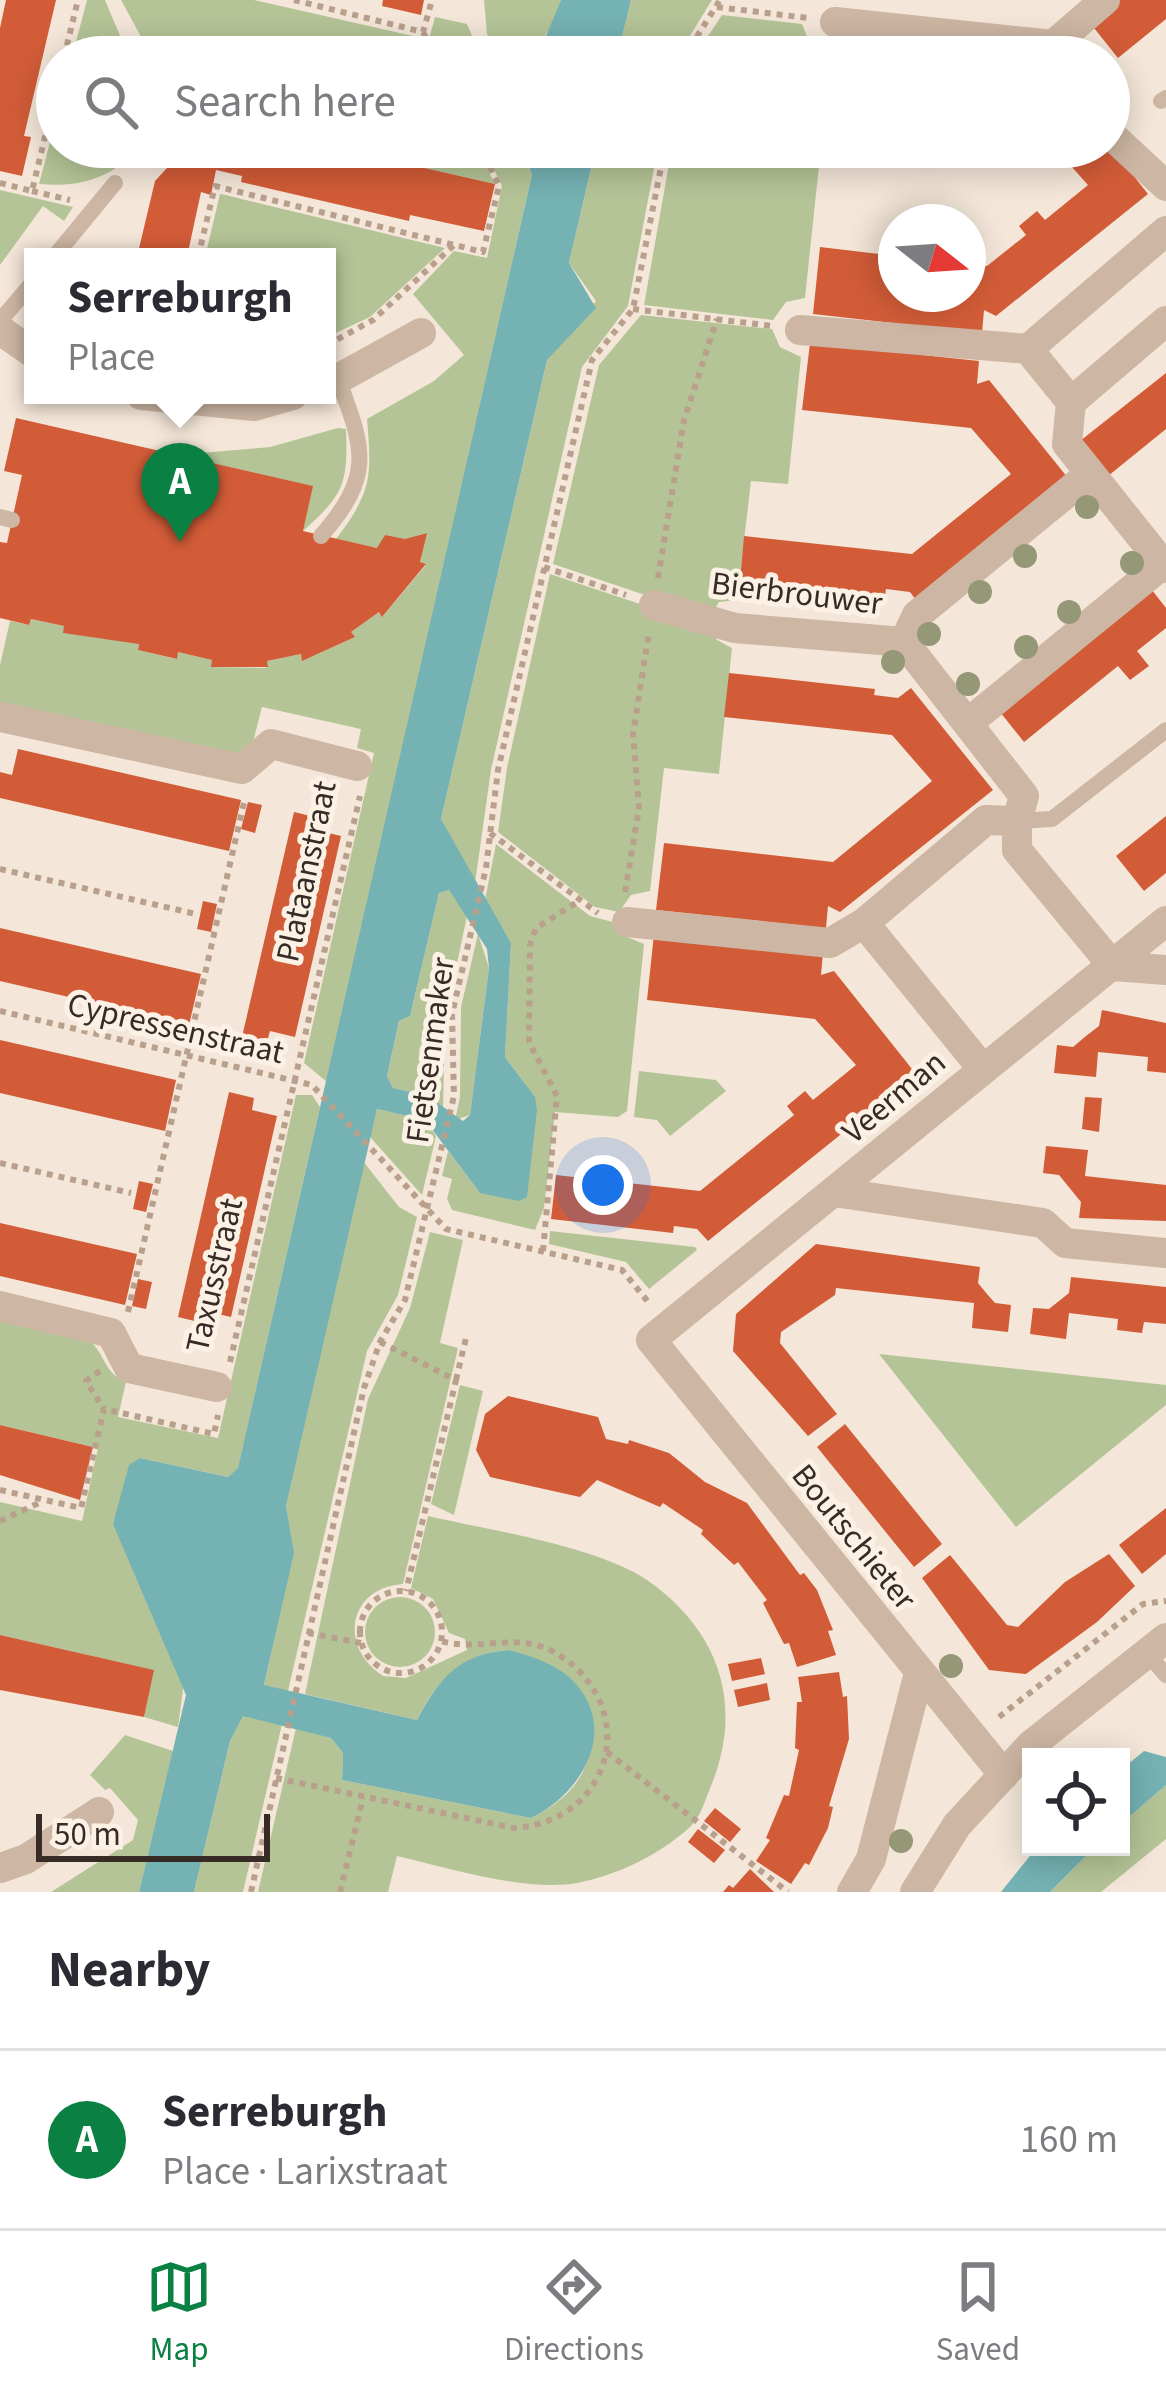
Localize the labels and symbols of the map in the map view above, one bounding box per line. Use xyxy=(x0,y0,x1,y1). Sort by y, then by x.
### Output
north arrow xyxy=(878,204,986,312)
pin: A xyxy=(141,443,219,542)
street label: Bierbrouwer xyxy=(709,560,886,627)
street label: Plataanstraat xyxy=(264,776,349,966)
street label: Fietsenmaker xyxy=(394,954,467,1146)
street label: Cypressenstraat xyxy=(63,981,288,1076)
street label: Veerman xyxy=(832,1040,956,1155)
your location xyxy=(573,1155,633,1215)
street label: Taxusstraat xyxy=(174,1193,255,1357)
street label: Boutschieter xyxy=(780,1454,928,1620)
scale bar xyxy=(36,1808,270,1861)

